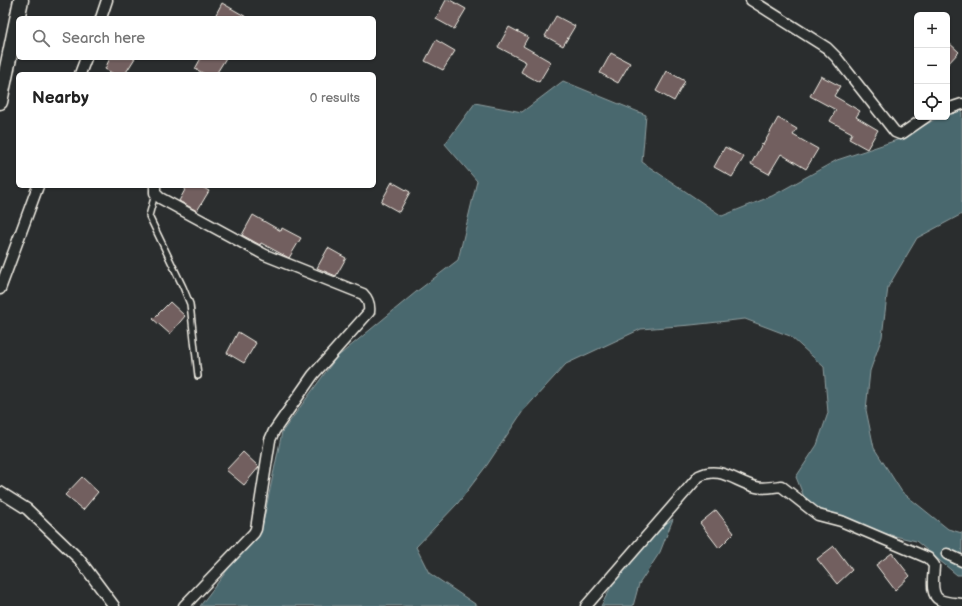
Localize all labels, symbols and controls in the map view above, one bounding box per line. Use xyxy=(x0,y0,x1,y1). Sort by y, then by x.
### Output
map controls xyxy=(914,12,950,120)
button: + xyxy=(914,12,950,48)
search box xyxy=(16,16,376,60)
icon: search xyxy=(30,27,52,49)
text: Search here xyxy=(62,29,145,48)
button: − xyxy=(914,48,950,84)
button: locate xyxy=(914,84,950,120)
text: Nearby xyxy=(32,88,89,108)
text: 0 results xyxy=(310,90,360,106)

